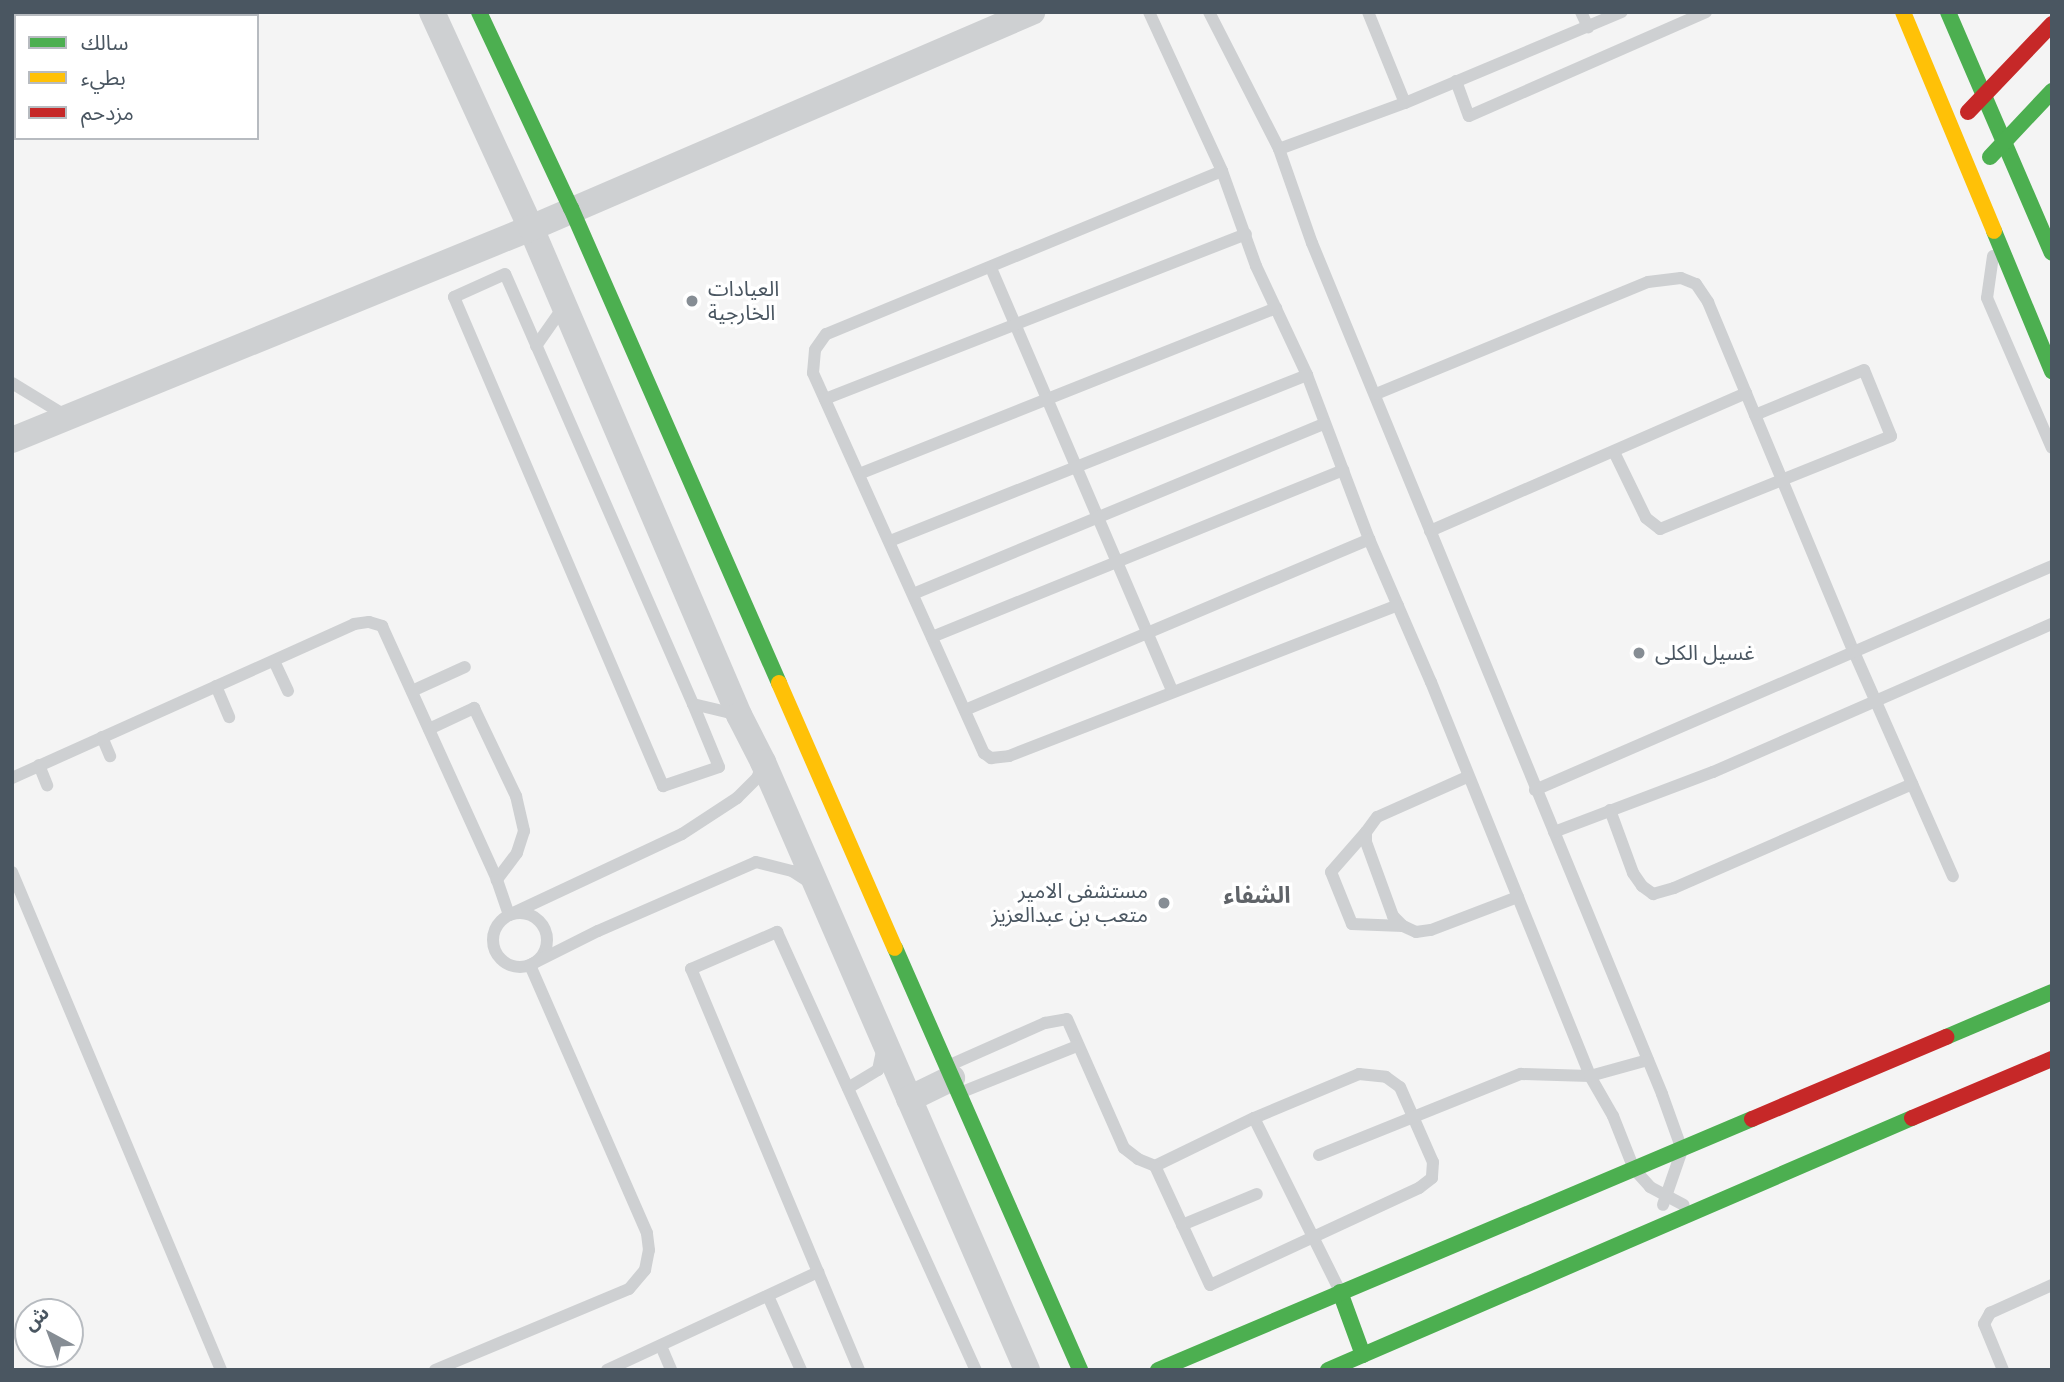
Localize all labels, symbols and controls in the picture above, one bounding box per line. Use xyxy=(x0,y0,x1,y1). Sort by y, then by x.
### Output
legend xyxy=(14,14,259,140)
text: سالك xyxy=(81,30,128,55)
text: بطيء xyxy=(81,65,126,90)
text: مزدحم xyxy=(81,100,134,125)
place label: العيادات الخارجية xyxy=(708,276,779,326)
marker: العيادات الخارجية xyxy=(682,291,702,311)
place label: غسيل الكلى xyxy=(1655,640,1755,666)
marker: غسيل الكلى xyxy=(1629,643,1649,663)
place label: مستشفى الامير متعب بن عبدالعزيز xyxy=(991,878,1148,928)
district label: الشفاء xyxy=(1224,881,1290,909)
marker: مستشفى الامير متعب بن عبدالعزيز xyxy=(1154,893,1174,913)
north arrow xyxy=(14,1298,84,1368)
text: ش xyxy=(19,1301,54,1336)

